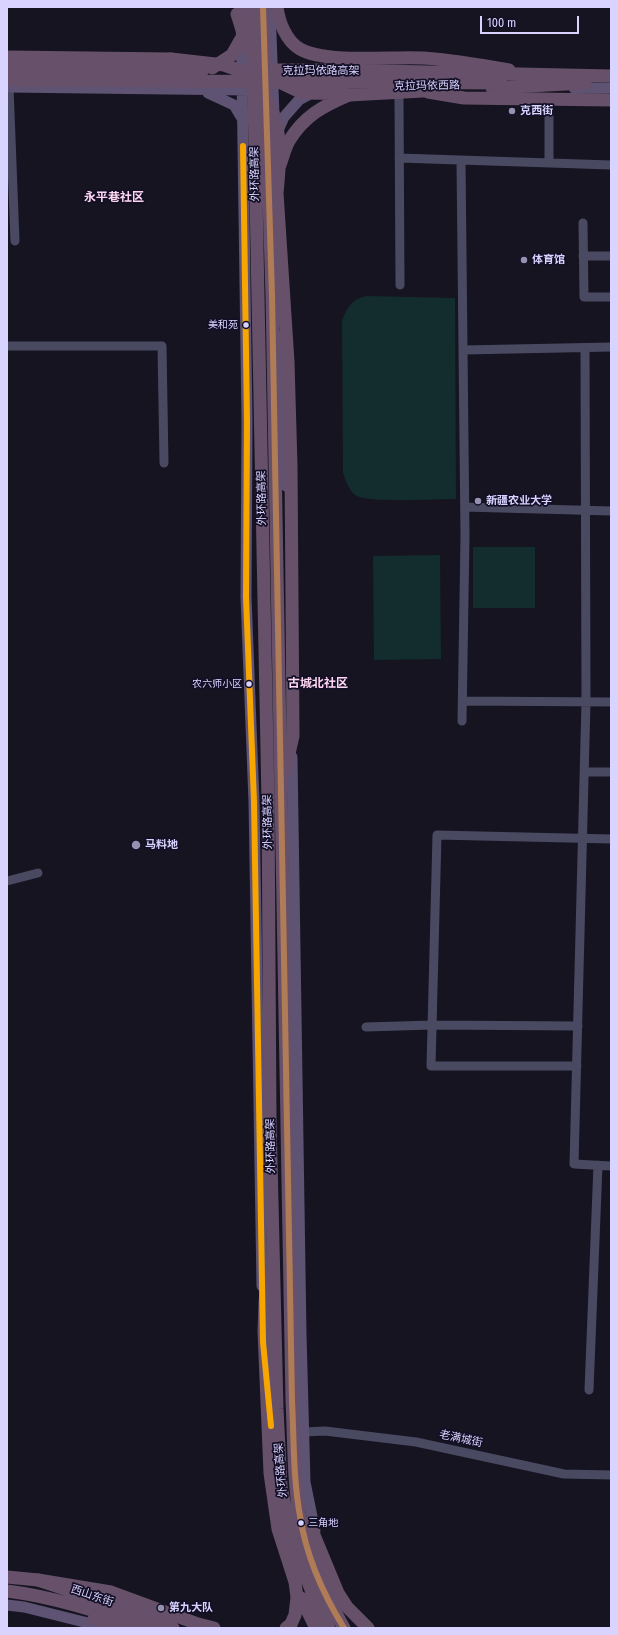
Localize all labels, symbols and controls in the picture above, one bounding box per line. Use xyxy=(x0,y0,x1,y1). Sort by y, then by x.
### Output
scale bar xyxy=(482,8,581,34)
text: 100 m xyxy=(487,16,516,30)
street label: 克拉玛依路高架 xyxy=(283,64,359,78)
street label: 克拉玛依西路 xyxy=(394,79,460,93)
place label: 克西街 xyxy=(520,104,553,118)
marker: 克西街 xyxy=(507,106,517,116)
street label: 外环路高架 xyxy=(248,146,262,202)
district label: 永平巷社区 xyxy=(84,191,144,205)
place label: 体育馆 xyxy=(532,253,565,267)
marker: 体育馆 xyxy=(519,255,529,265)
place label: 美和苑 xyxy=(208,319,238,331)
marker: 美和苑 xyxy=(241,320,251,330)
street label: 外环路高架 xyxy=(255,470,269,526)
place label: 新疆农业大学 xyxy=(486,494,552,508)
marker: 新疆农业大学 xyxy=(473,496,483,506)
district label: 古城北社区 xyxy=(288,677,348,691)
place label: 农六师小区 xyxy=(192,678,242,690)
marker: 农六师小区 xyxy=(244,679,254,689)
street label: 外环路高架 xyxy=(261,794,275,850)
place label: 马料地 xyxy=(145,838,178,852)
marker: 马料地 xyxy=(130,839,142,851)
street label: 外环路高架 xyxy=(264,1118,278,1174)
street label: 老满城街 xyxy=(438,1428,484,1450)
street label: 外环路高架 xyxy=(272,1442,290,1498)
place label: 三角地 xyxy=(308,1517,338,1529)
marker: 三角地 xyxy=(296,1518,306,1528)
street label: 西山东街 xyxy=(69,1583,115,1609)
place label: 第九大队 xyxy=(169,1601,213,1615)
marker: 第九大队 xyxy=(156,1603,166,1613)

